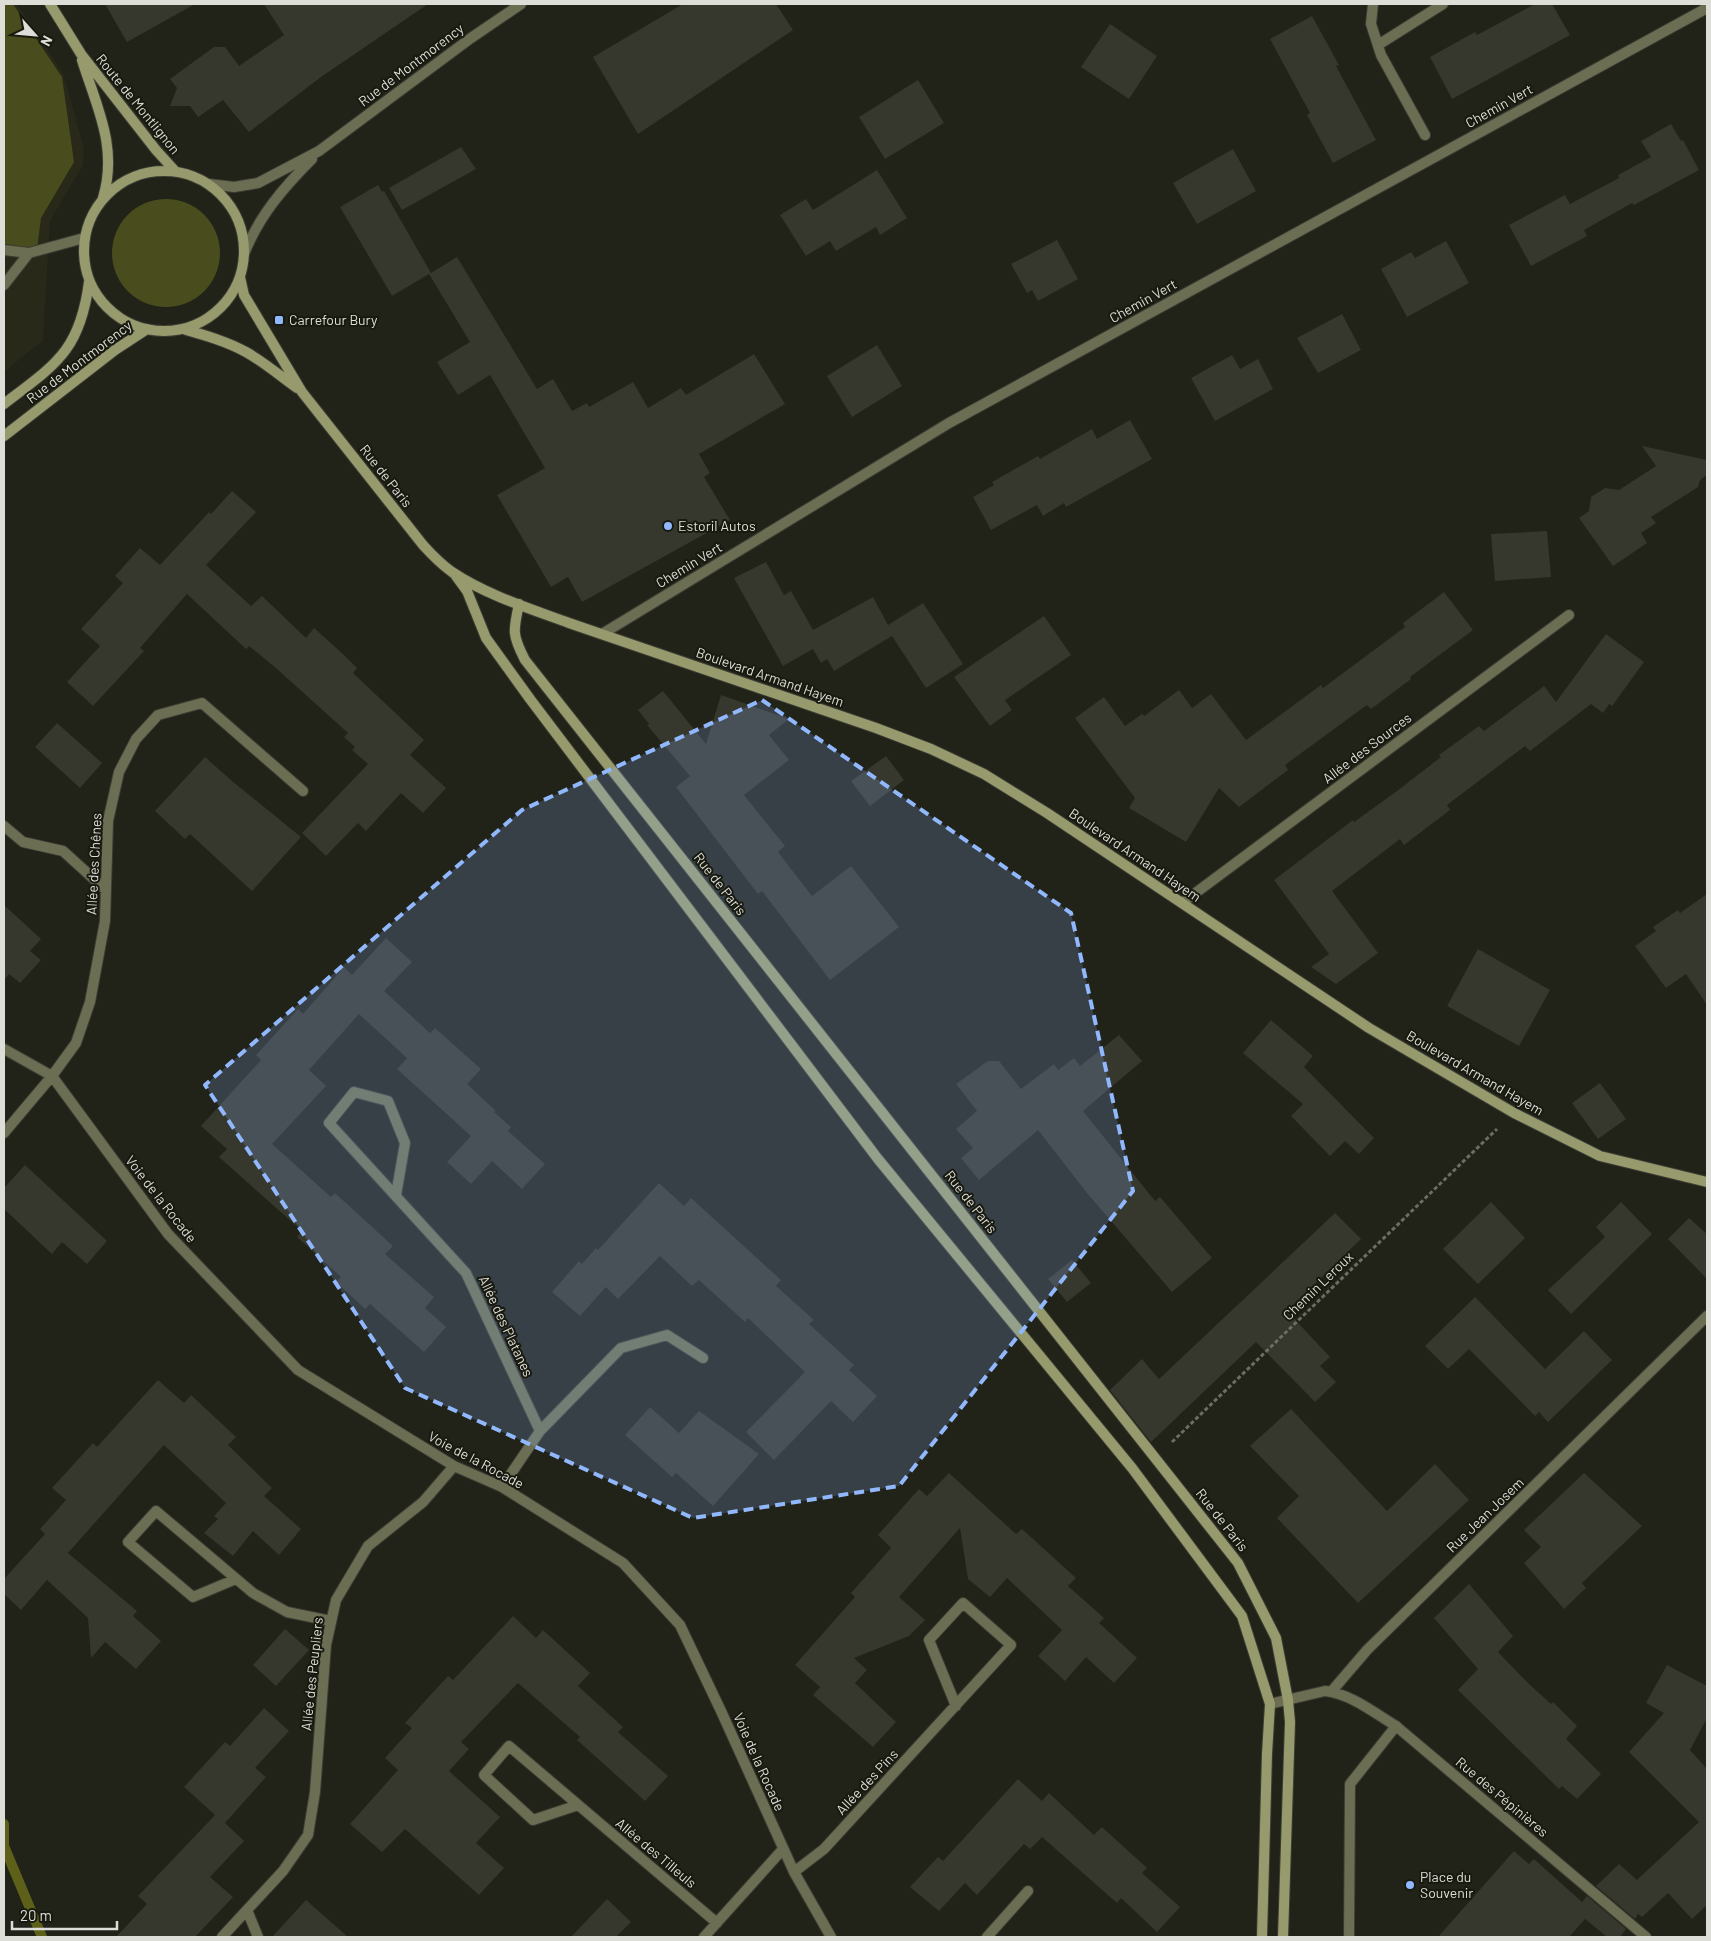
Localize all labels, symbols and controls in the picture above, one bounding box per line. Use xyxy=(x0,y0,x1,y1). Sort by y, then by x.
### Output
north arrow xyxy=(10,10,60,60)
street label: Rue de Montmorency xyxy=(355,19,467,110)
text: N xyxy=(37,33,57,49)
street label: Route de Montlignon xyxy=(93,50,184,157)
street label: Chemin Vert xyxy=(1462,80,1535,131)
street label: Chemin Vert xyxy=(1106,275,1179,326)
place label: Carrefour Bury xyxy=(289,311,378,328)
marker: Carrefour Bury xyxy=(273,314,285,326)
street label: Rue de Montmorency xyxy=(23,316,135,407)
street label: Rue de Paris xyxy=(357,441,416,511)
place label: Estoril Autos xyxy=(678,517,756,534)
marker: Estoril Autos xyxy=(662,520,674,532)
street label: Chemin Vert xyxy=(653,538,725,591)
street label: Boulevard Armand Hayem xyxy=(694,643,846,710)
street label: Allée des Sources xyxy=(1319,709,1415,787)
street label: Boulevard Armand Hayem xyxy=(1066,804,1204,905)
street label: Allée des Chênes xyxy=(82,812,105,915)
street label: Rue de Paris xyxy=(691,849,750,919)
street label: Boulevard Armand Hayem xyxy=(1404,1026,1547,1119)
street label: Voie de la Rocade xyxy=(122,1152,201,1246)
street label: Rue de Paris xyxy=(942,1167,1001,1237)
street label: Chemin Leroux xyxy=(1279,1248,1357,1323)
street label: Allée des Platanes xyxy=(476,1273,537,1379)
street label: Voie de la Rocade xyxy=(426,1427,527,1492)
street label: Rue Jean Josem xyxy=(1442,1474,1527,1556)
street label: Rue de Paris xyxy=(1193,1485,1252,1555)
street label: Allée des Peupliers xyxy=(297,1616,326,1732)
street label: Voie de la Rocade xyxy=(730,1710,789,1814)
street label: Allée des Pins xyxy=(832,1745,901,1818)
street label: Rue des Pépinières xyxy=(1453,1753,1552,1840)
street label: Allée des Tilleuls xyxy=(613,1814,700,1891)
place label: Place du Souvenir xyxy=(1420,1868,1473,1901)
marker: Place du Souvenir xyxy=(1404,1879,1416,1891)
scale bar xyxy=(12,1898,118,1930)
text: 20 m xyxy=(20,1906,52,1924)

